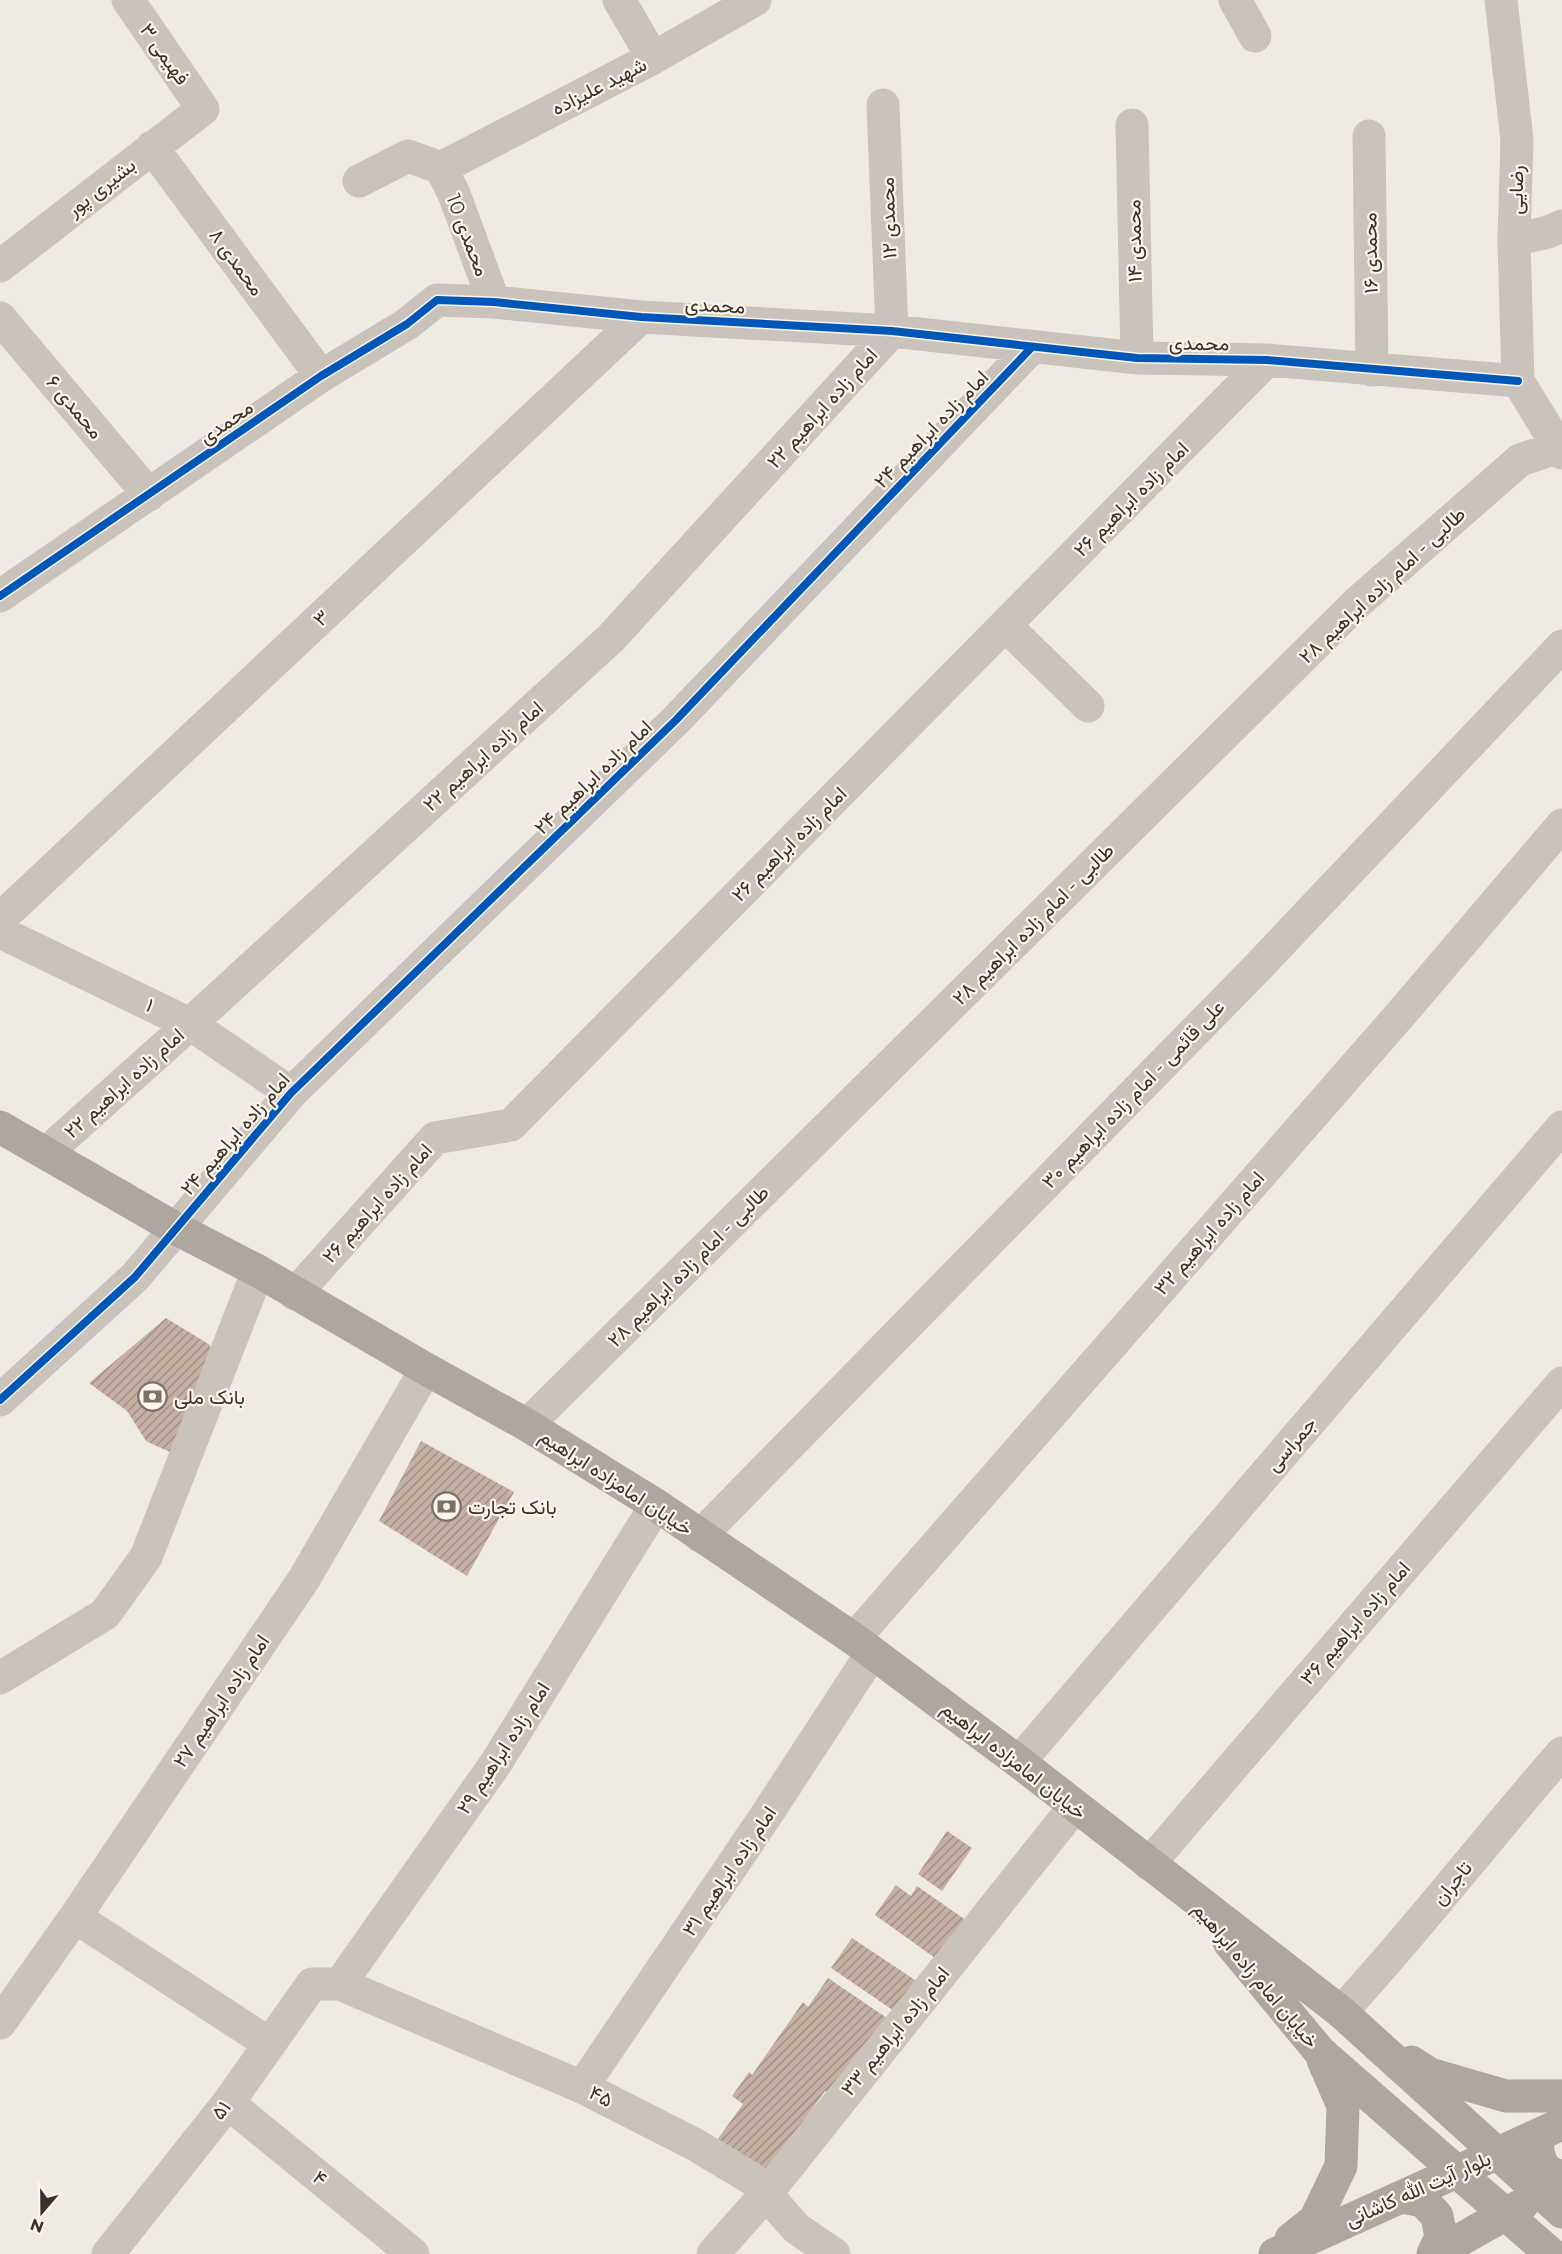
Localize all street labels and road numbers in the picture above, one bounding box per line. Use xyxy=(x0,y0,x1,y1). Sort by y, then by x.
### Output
street label: فهیمی ۳ xyxy=(134,19,195,90)
street label: شهید علیزاده xyxy=(547,52,651,121)
street label: بشیری پور xyxy=(61,153,141,224)
street label: رضایی xyxy=(1504,165,1529,215)
street label: محمدی ۱۲ xyxy=(875,177,901,259)
street label: محمدی 10 xyxy=(441,190,495,280)
street label: محمدی ۱۴ xyxy=(1121,199,1147,283)
street label: محمدی ۱۶ xyxy=(1357,212,1383,294)
street label: محمدی ۸ xyxy=(205,224,269,300)
street label: محمدی xyxy=(684,291,746,319)
street label: محمدی xyxy=(1169,330,1229,356)
street label: امام زاده ابراهیم ۲۲ xyxy=(762,343,883,474)
street label: امام زاده ابراهیم ۲۴ xyxy=(869,365,994,494)
street label: محمدی ۶ xyxy=(42,370,108,444)
street label: محمدی xyxy=(194,395,258,449)
street label: امام زاده ابراهیم ۲۶ xyxy=(1069,437,1194,562)
street label: طالبی - امام زاده ابراهیم ۲۸ xyxy=(1294,502,1471,669)
street label: ۳ xyxy=(308,605,334,631)
street label: امام زاده ابراهیم ۲۲ xyxy=(418,696,549,817)
street label: امام زاده ابراهیم ۲۴ xyxy=(529,715,658,840)
street label: امام زاده ابراهیم ۲۶ xyxy=(727,782,852,907)
street label: طالبی - امام زاده ابراهیم ۲۸ xyxy=(947,838,1120,1011)
street label: ۱ xyxy=(142,993,158,1017)
street label: علی قائمی - امام زاده ابراهیم ۳۰ xyxy=(1037,995,1230,1194)
street label: امام زاده ابراهیم ۲۲ xyxy=(59,1023,190,1144)
street label: امام زاده ابراهیم ۲۴ xyxy=(175,1068,295,1201)
street label: امام زاده ابراهیم ۲۶ xyxy=(317,1138,438,1268)
street label: امام زاده ابراهیم ۳۲ xyxy=(1149,1166,1270,1300)
street label: طالبی - امام زاده ابراهیم ۲۸ xyxy=(602,1180,775,1353)
street label: جمراسی xyxy=(1261,1412,1322,1477)
street label: خیابان امامزاده ابراهیم xyxy=(534,1424,697,1541)
street label: امام زاده ابراهیم ۳۶ xyxy=(1295,1556,1416,1690)
street label: امام زاده ابراهیم ۲۷ xyxy=(168,1630,275,1772)
street label: امام زاده ابراهیم ۲۹ xyxy=(451,1677,555,1819)
street label: خیابان امامزاده ابراهیم xyxy=(936,1696,1091,1825)
street label: امام زاده ابراهیم ۳۱ xyxy=(677,1801,782,1941)
street label: تاجران xyxy=(1427,1856,1478,1911)
street label: خیابان امام زاده ابراهیم xyxy=(1187,1897,1324,2053)
street label: امام زاده ابراهیم ۳۳ xyxy=(836,1962,955,2101)
street label: ۴۵ xyxy=(585,2080,617,2112)
street label: ۵۱ xyxy=(206,2096,236,2124)
street label: بلوار آیت الله کاشانی xyxy=(1341,2146,1495,2233)
street label: ۴ xyxy=(308,2165,332,2191)

